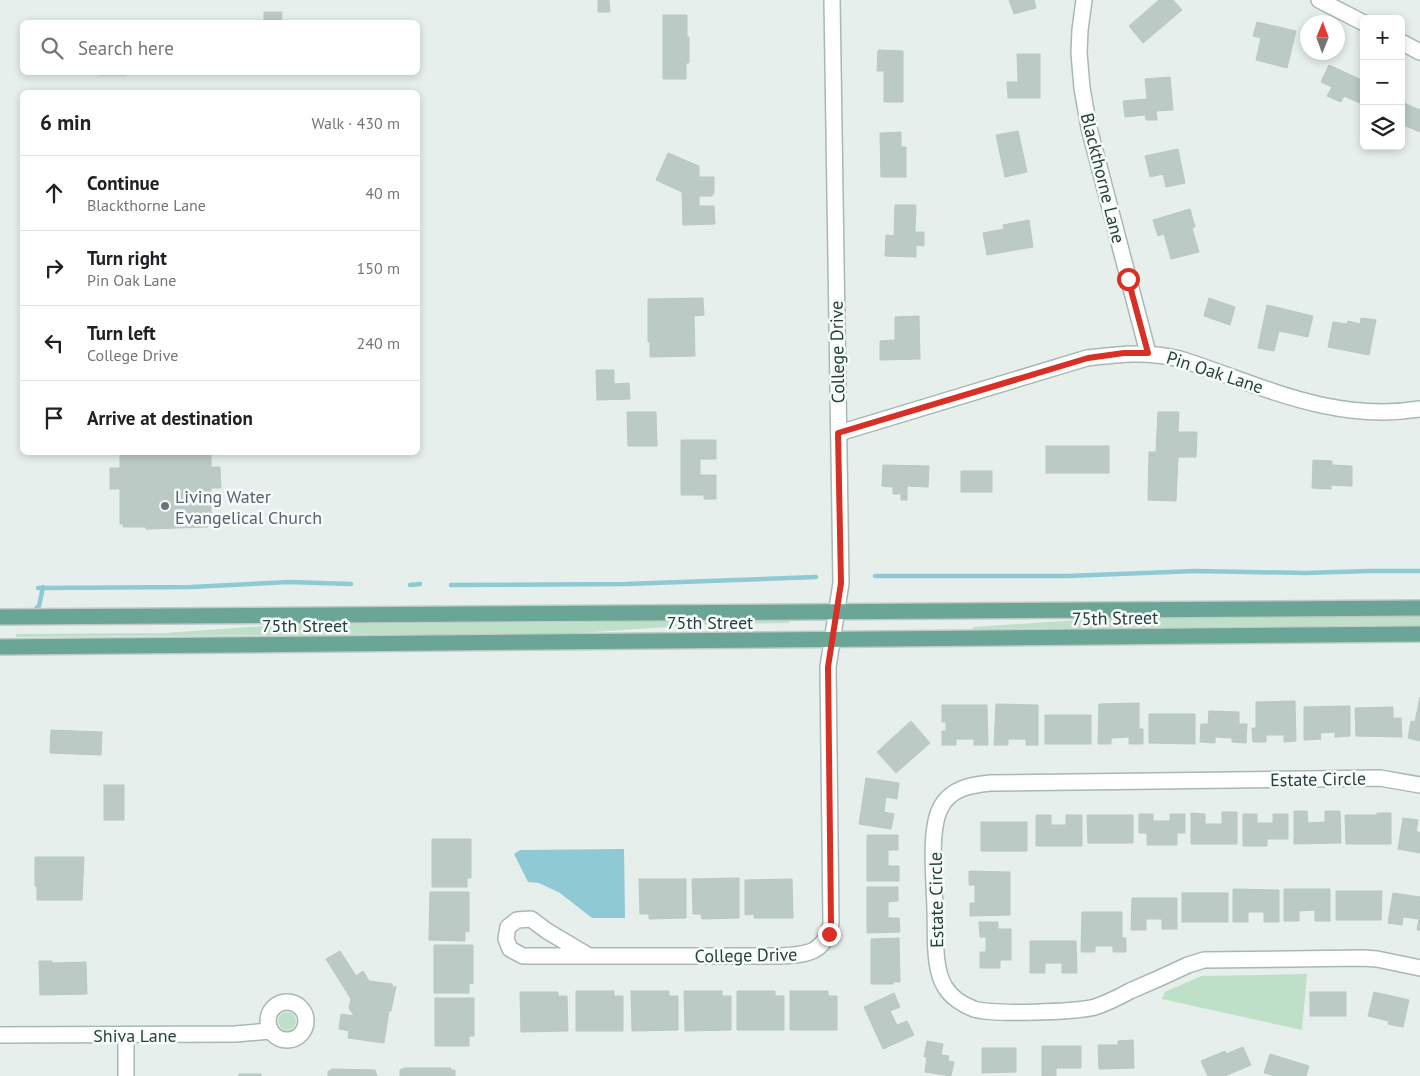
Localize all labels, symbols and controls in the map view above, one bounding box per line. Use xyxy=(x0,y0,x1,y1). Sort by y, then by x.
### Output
north arrow xyxy=(1300,15,1345,60)
map controls xyxy=(1360,15,1405,150)
button: + xyxy=(1360,15,1405,60)
search box xyxy=(20,20,420,75)
icon: search xyxy=(38,34,66,62)
text: Search here xyxy=(78,36,174,60)
button: − xyxy=(1360,60,1405,105)
button: layers xyxy=(1360,105,1405,150)
text: 6 min xyxy=(40,109,91,136)
street label: Blackthorne Lane xyxy=(1076,110,1130,246)
text: Walk · 430 m xyxy=(311,113,400,133)
text: Continue xyxy=(87,171,159,195)
icon: ahead xyxy=(40,179,68,207)
text: 40 m xyxy=(365,183,400,203)
text: Blackthorne Lane xyxy=(87,195,206,215)
text: Turn right xyxy=(87,246,167,270)
icon: right xyxy=(40,254,68,282)
text: 150 m xyxy=(357,258,400,278)
route start xyxy=(1117,268,1140,291)
text: Pin Oak Lane xyxy=(87,270,176,290)
street label: College Drive xyxy=(825,300,849,404)
text: Turn left xyxy=(87,321,156,345)
icon: left xyxy=(40,329,68,357)
text: 240 m xyxy=(357,333,400,353)
text: College Drive xyxy=(87,345,178,365)
street label: Pin Oak Lane xyxy=(1164,346,1266,398)
icon: arrive xyxy=(40,404,68,432)
text: Arrive at destination xyxy=(87,406,253,430)
place label: Living Water Evangelical Church xyxy=(175,485,322,529)
marker: Living Water Evangelical Church xyxy=(159,500,171,512)
street label: 75th Street xyxy=(1072,606,1158,630)
street label: 75th Street xyxy=(667,611,753,634)
street label: 75th Street xyxy=(262,614,348,637)
street label: Estate Circle xyxy=(1270,767,1366,791)
street label: Estate Circle xyxy=(924,852,948,948)
route end xyxy=(818,923,841,946)
street label: College Drive xyxy=(694,943,798,967)
street label: Shiva Lane xyxy=(93,1024,177,1047)

